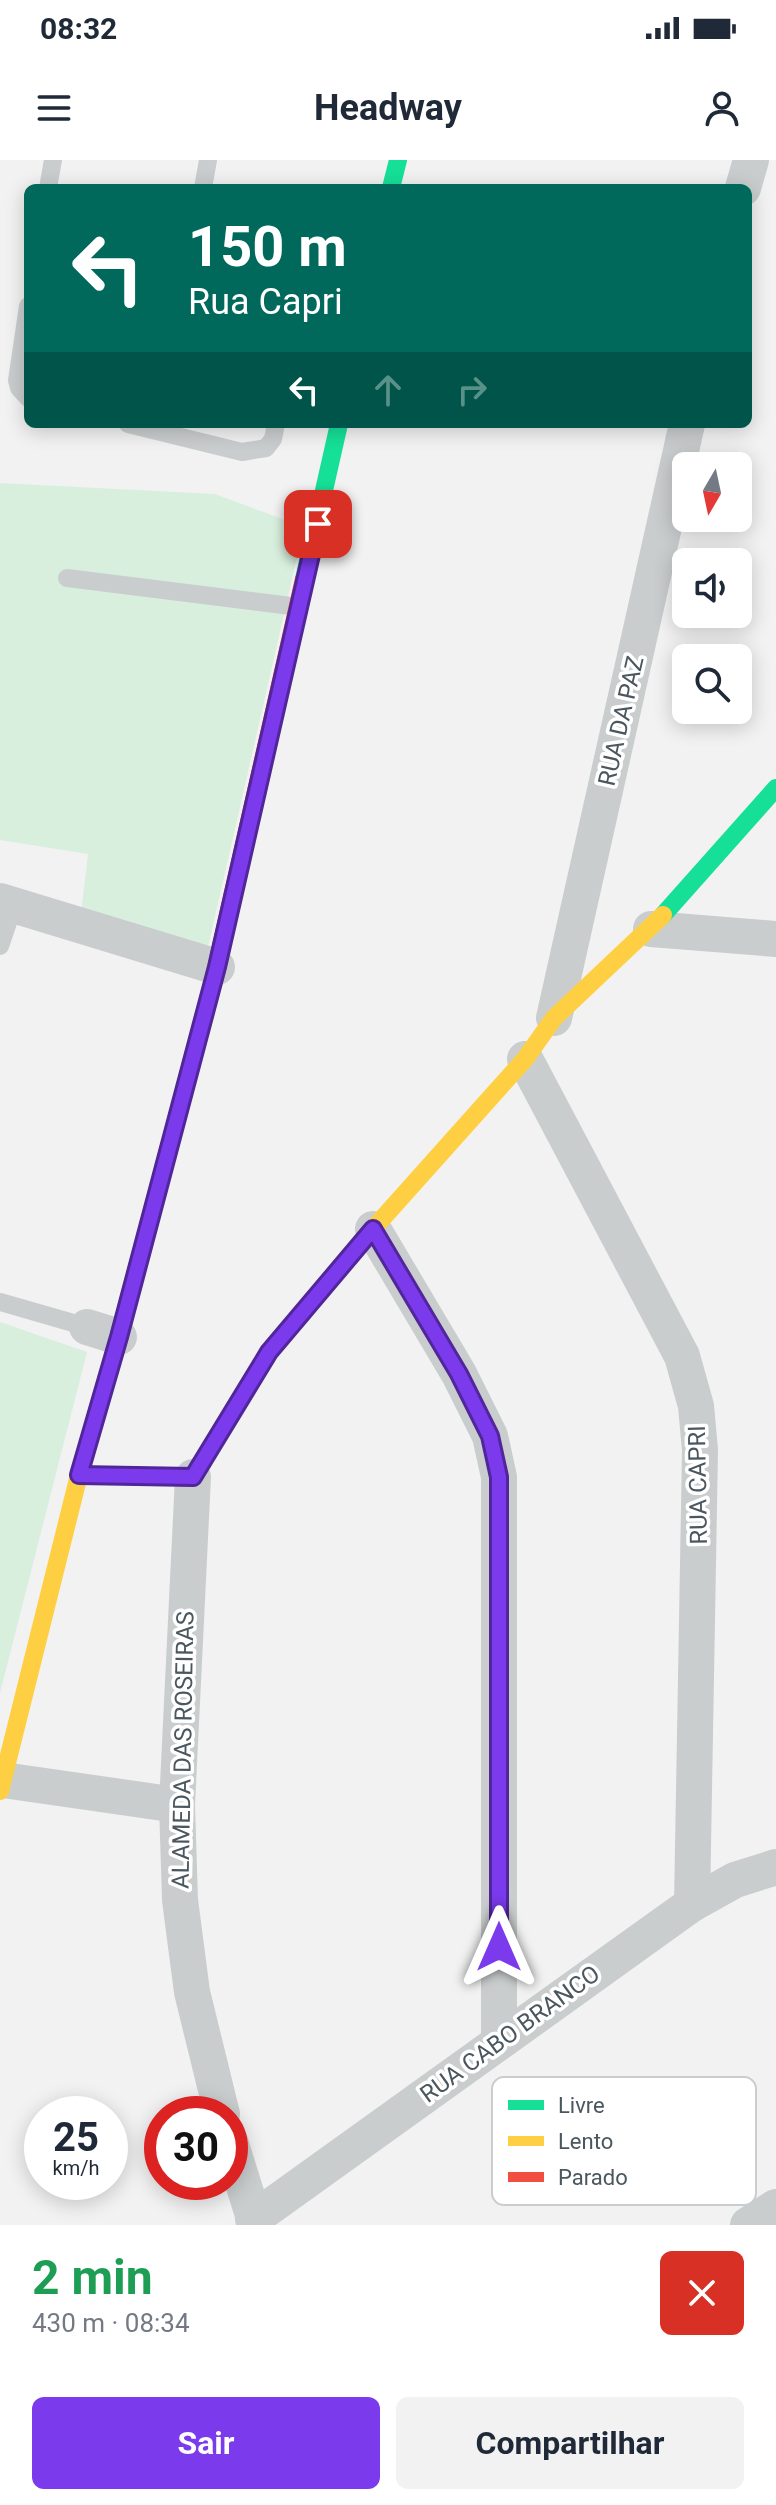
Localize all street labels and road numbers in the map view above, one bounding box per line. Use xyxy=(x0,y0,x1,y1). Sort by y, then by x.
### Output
street label: RUA DA PAZ xyxy=(592,653,650,789)
street label: RUA CAPRI xyxy=(683,1425,713,1545)
street label: ALAMEDA DAS ROSEIRAS xyxy=(167,1611,199,1889)
street label: RUA CABO BRANCO xyxy=(415,1959,605,2109)

